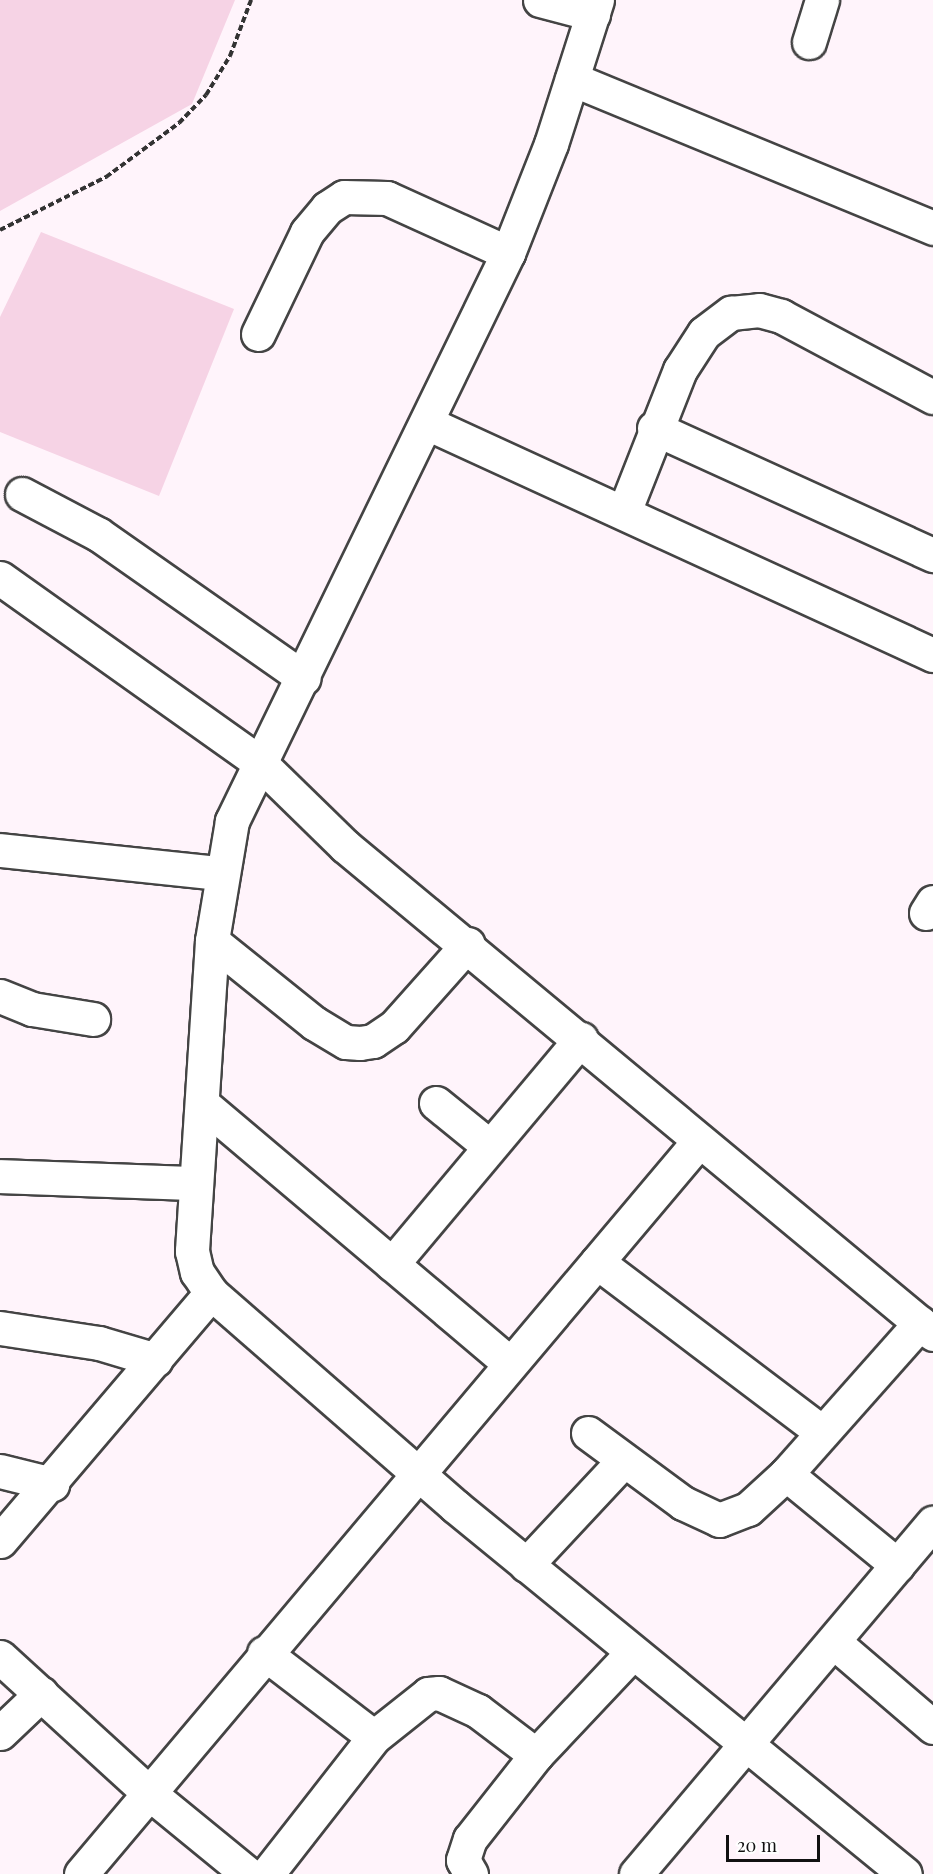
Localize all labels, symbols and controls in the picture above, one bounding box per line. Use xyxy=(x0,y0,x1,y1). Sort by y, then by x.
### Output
scale bar xyxy=(729,1823,824,1861)
text: 20 m xyxy=(737,1833,777,1857)

